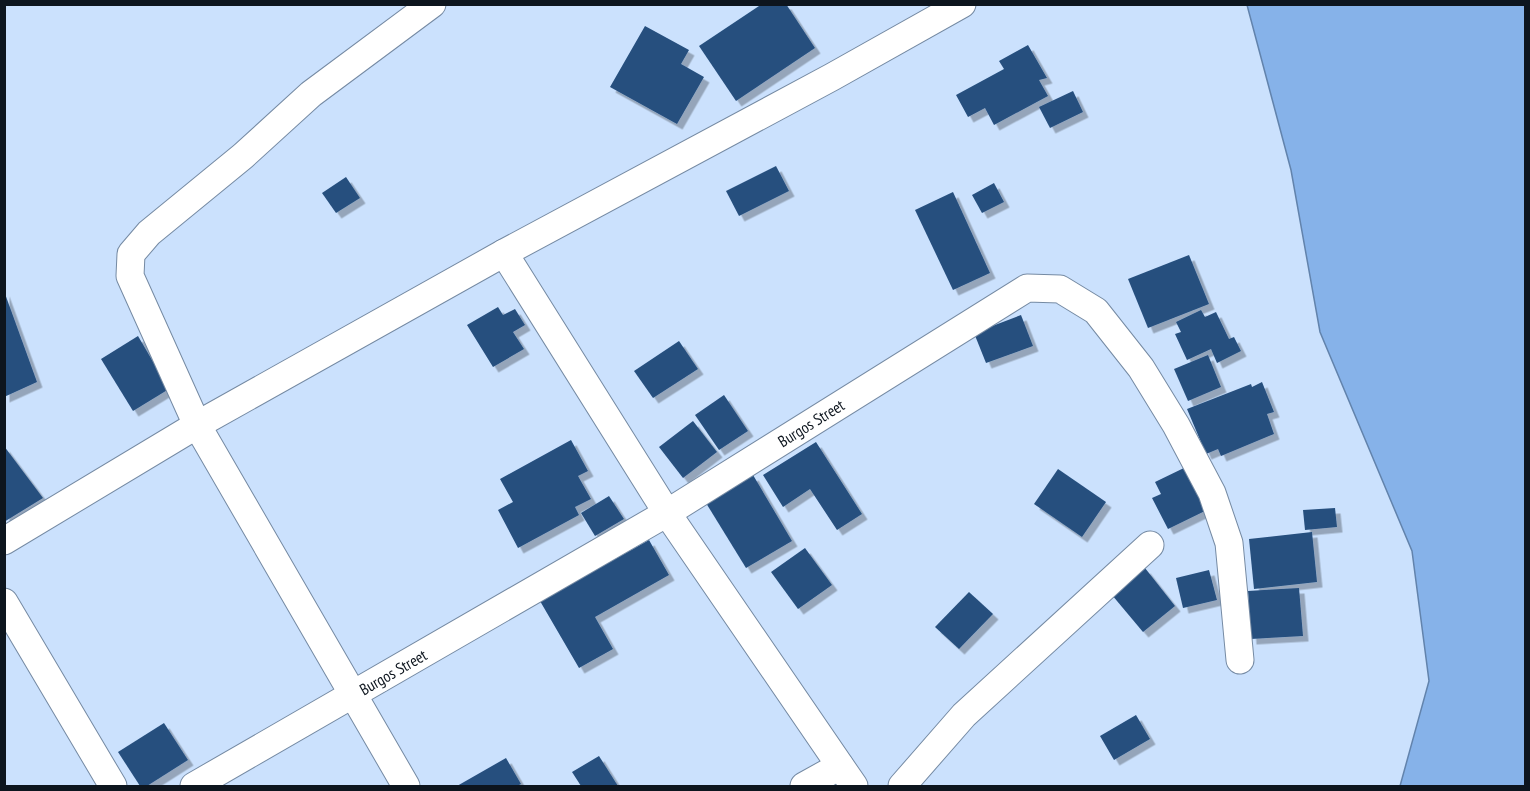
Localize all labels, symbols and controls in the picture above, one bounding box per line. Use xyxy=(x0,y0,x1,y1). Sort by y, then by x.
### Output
street label: Burgos Street xyxy=(774,394,848,451)
street label: Burgos Street xyxy=(356,644,431,699)

